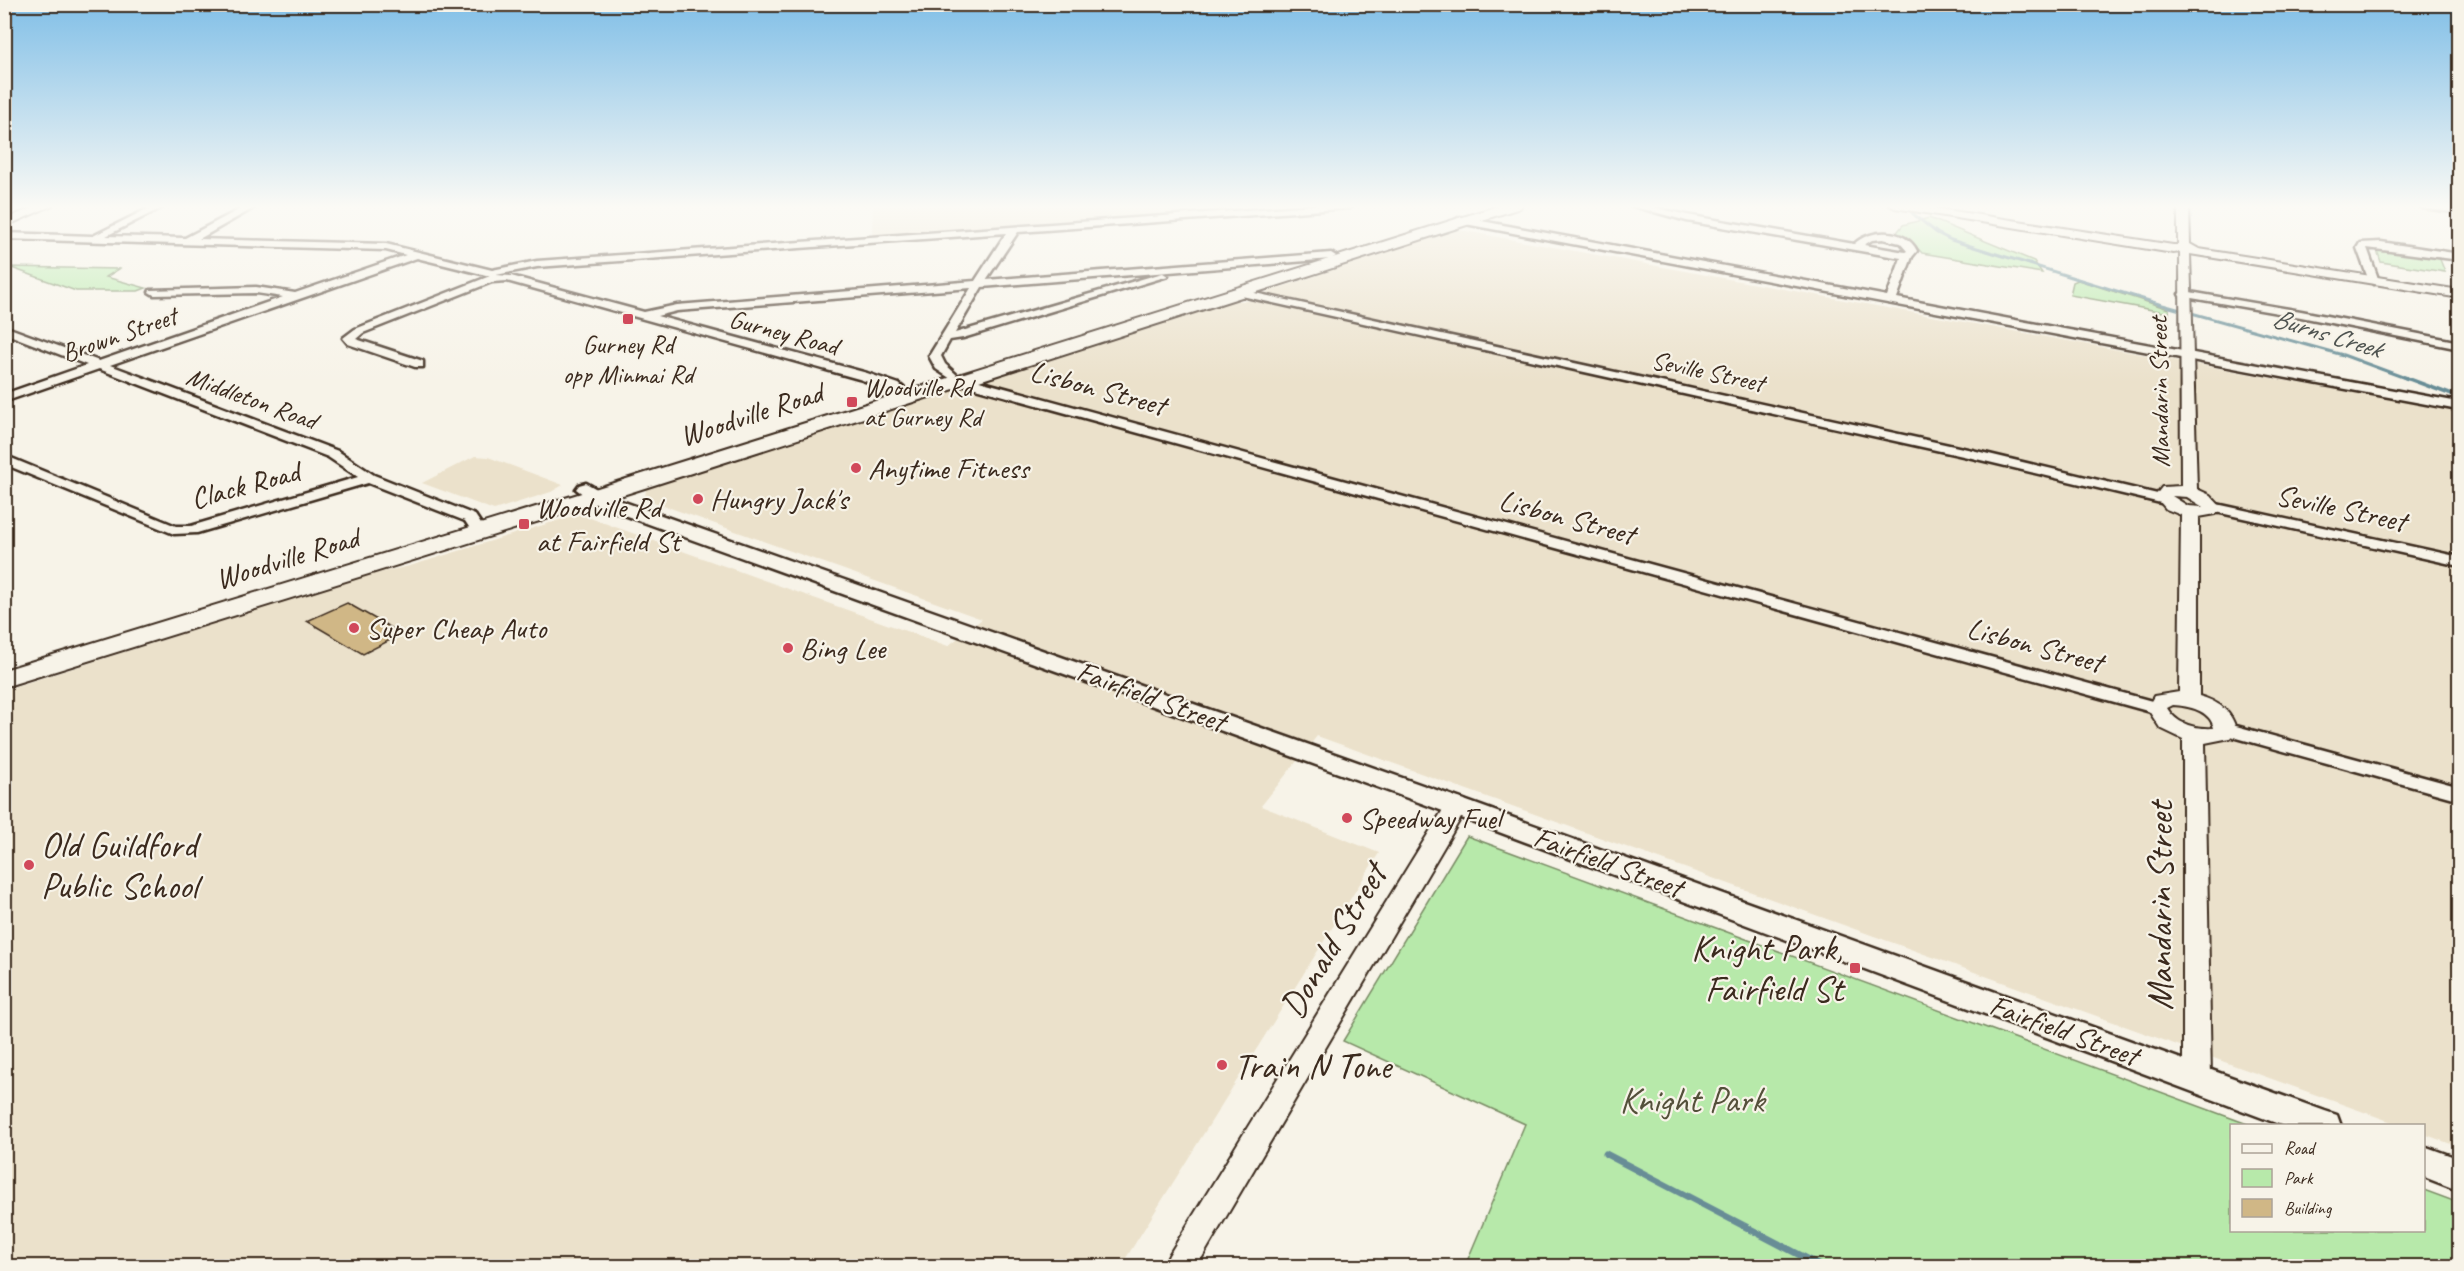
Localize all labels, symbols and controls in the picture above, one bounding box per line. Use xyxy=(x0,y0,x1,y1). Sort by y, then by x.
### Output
street label: Brown Street xyxy=(57,298,184,370)
water label: Burns Creek xyxy=(2269,300,2389,367)
street label: Gurney Road xyxy=(726,302,846,364)
marker: Gurney Rd opp Minmai Rd xyxy=(621,312,635,326)
street label: Mandarin Street xyxy=(2142,314,2177,468)
place label: Gurney Rd opp Minmai Rd xyxy=(563,328,697,391)
street label: Seville Street xyxy=(1649,343,1770,400)
street label: Lisbon Street xyxy=(1026,352,1174,425)
street label: Middleton Road xyxy=(182,360,325,439)
place label: Woodville Rd at Gurney Rd xyxy=(864,371,985,434)
street label: Woodville Road xyxy=(675,372,831,455)
marker: Woodville Rd at Gurney Rd xyxy=(845,395,859,409)
place label: Anytime Fitness xyxy=(868,449,1031,487)
street label: Clack Road xyxy=(187,451,308,518)
marker: Anytime Fitness xyxy=(849,461,863,475)
street label: Seville Street xyxy=(2273,476,2413,541)
place label: Hungry Jack's xyxy=(710,480,850,518)
street label: Lisbon Street xyxy=(1495,481,1643,554)
place label: Woodville Rd at Fairfield St xyxy=(536,488,683,560)
marker: Hungry Jack's xyxy=(691,492,705,506)
street label: Woodville Road xyxy=(211,517,367,598)
marker: Woodville Rd at Fairfield St xyxy=(517,517,531,531)
place label: Super Cheap Auto xyxy=(366,609,548,647)
street label: Lisbon Street xyxy=(1963,609,2111,682)
marker: Super Cheap Auto xyxy=(347,621,361,635)
place label: Bing Lee xyxy=(800,629,887,667)
marker: Bing Lee xyxy=(781,641,795,655)
street label: Fairfield Street xyxy=(1072,652,1234,742)
place label: Speedway Fuel xyxy=(1359,799,1506,837)
street label: Mandarin Street xyxy=(2137,799,2183,1010)
marker: Speedway Fuel xyxy=(1340,811,1354,825)
street label: Fairfield Street xyxy=(1529,818,1691,908)
place label: Old Guildford Public School xyxy=(41,822,204,909)
street label: Donald Street xyxy=(1269,851,1399,1026)
marker: Old Guildford Public School xyxy=(22,858,36,872)
place label: Knight Park, Fairfield St xyxy=(1691,925,1846,1012)
marker: Knight Park, Fairfield St xyxy=(1848,961,1862,975)
street label: Fairfield Street xyxy=(1985,986,2147,1076)
place label: Train N Tone xyxy=(1234,1043,1393,1089)
marker: Train N Tone xyxy=(1215,1058,1229,1072)
park label: Knight Park xyxy=(1620,1077,1767,1123)
legend xyxy=(2230,1124,2425,1232)
text: Road xyxy=(2284,1137,2317,1159)
text: Park xyxy=(2284,1167,2314,1189)
text: Building xyxy=(2284,1197,2333,1219)

